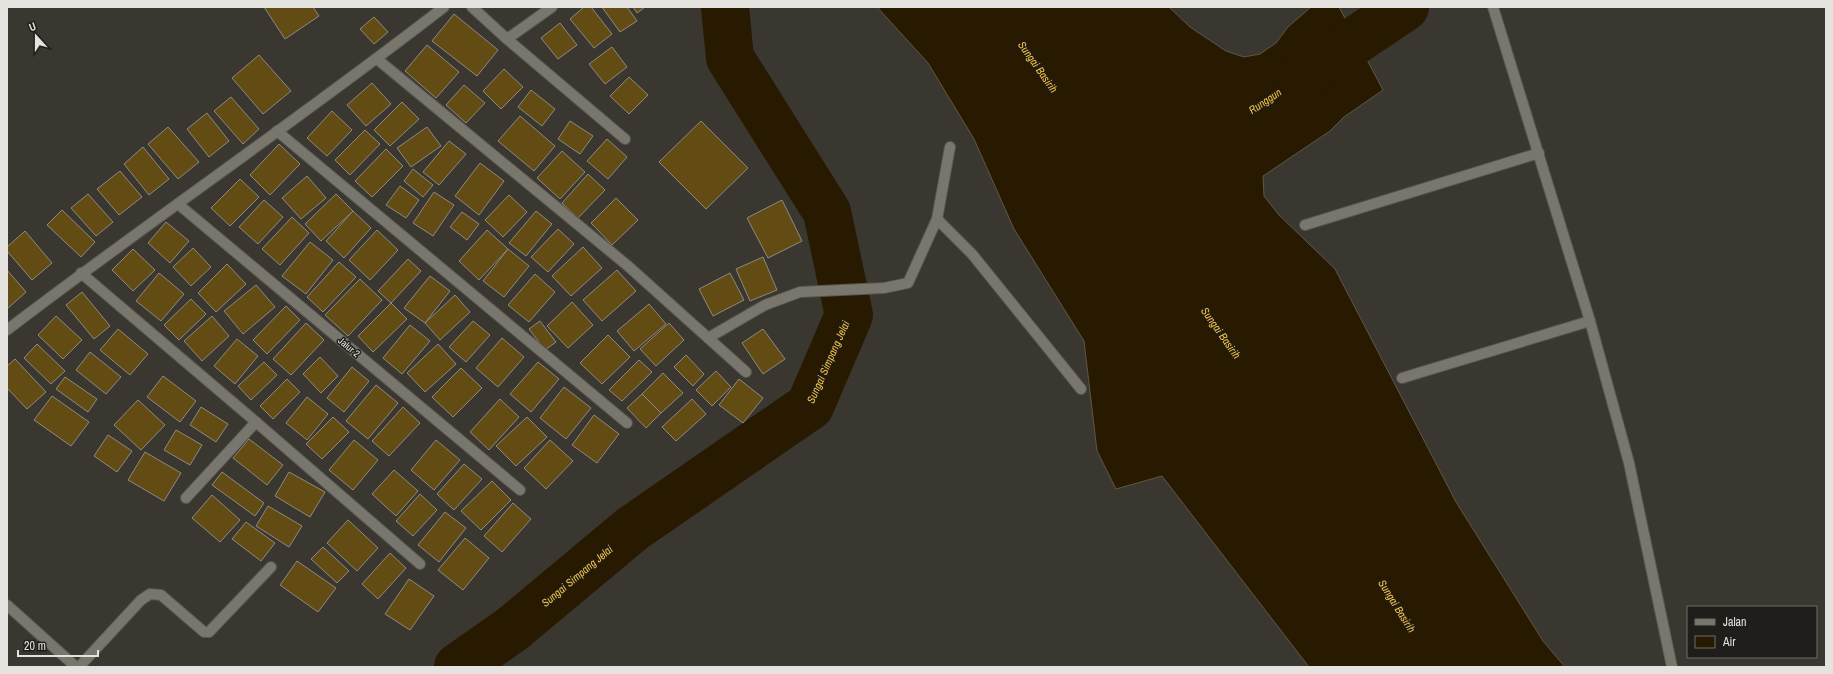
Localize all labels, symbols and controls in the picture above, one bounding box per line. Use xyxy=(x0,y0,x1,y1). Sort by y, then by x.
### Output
north arrow xyxy=(16,16,56,56)
text: U xyxy=(27,19,38,34)
water label: Sungai Basirih xyxy=(1015,39,1061,95)
water label: Runggun xyxy=(1246,85,1284,117)
water label: Sungai Basirih xyxy=(1198,305,1244,361)
water label: Sungai Simpang Jelai xyxy=(804,318,853,405)
street label: Jalur 2 xyxy=(335,334,363,360)
water label: Sungai Simpang Jelai xyxy=(539,542,616,610)
water label: Sungai Basirih xyxy=(1375,577,1419,635)
legend xyxy=(1687,606,1817,658)
text: Jalan xyxy=(1723,614,1747,630)
scale bar xyxy=(18,632,98,658)
text: Air xyxy=(1722,634,1736,650)
text: 20 m xyxy=(24,638,46,654)

